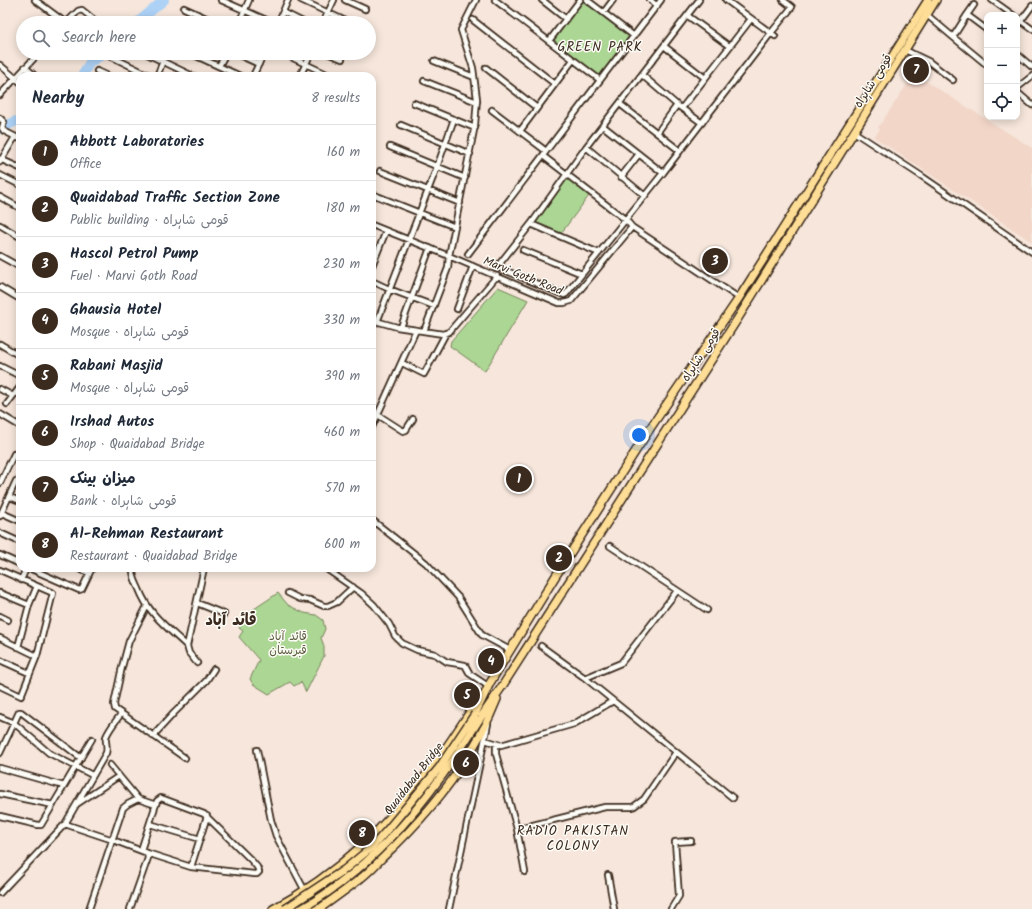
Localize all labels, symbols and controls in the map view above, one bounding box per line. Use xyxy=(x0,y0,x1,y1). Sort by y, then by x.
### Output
map controls xyxy=(984,12,1020,120)
button: + xyxy=(984,12,1020,48)
search box xyxy=(16,16,376,60)
text: Search here xyxy=(62,26,136,50)
icon: search xyxy=(30,27,52,49)
district label: GREEN PARK xyxy=(558,37,643,58)
button: − xyxy=(984,48,1020,84)
street label: قومی شاہراہ xyxy=(849,50,897,112)
pin: 7 xyxy=(903,55,929,85)
button: locate xyxy=(984,84,1020,120)
text: Nearby xyxy=(32,85,84,112)
text: 8 results xyxy=(311,88,360,109)
text: Abbott Laboratories xyxy=(70,130,204,154)
text: 1 xyxy=(43,142,47,163)
text: 160 m xyxy=(327,142,360,163)
text: Office xyxy=(70,154,101,175)
text: Quaidabad Traffic Section Zone xyxy=(70,186,280,210)
text: 2 xyxy=(41,198,49,219)
text: 180 m xyxy=(326,198,360,219)
text: Public building · قومی شاہراہ xyxy=(70,210,229,231)
text: Hascol Petrol Pump xyxy=(70,242,199,266)
pin: 3 xyxy=(702,246,728,276)
street label: Marvi Goth Road xyxy=(480,251,567,301)
text: 3 xyxy=(41,254,49,275)
text: 230 m xyxy=(323,254,360,275)
text: Fuel · Marvi Goth Road xyxy=(70,266,197,287)
text: Ghausia Hotel xyxy=(70,298,161,322)
text: 4 xyxy=(41,310,49,331)
text: 330 m xyxy=(323,310,360,331)
text: Mosque · قومی شاہراہ xyxy=(70,322,189,343)
street label: قومی شاہراہ xyxy=(677,324,725,386)
text: Rabani Masjid xyxy=(70,354,163,378)
text: 5 xyxy=(42,366,48,387)
text: 390 m xyxy=(324,366,360,387)
text: Mosque · قومی شاہراہ xyxy=(70,378,189,399)
text: Irshad Autos xyxy=(70,410,154,434)
text: 6 xyxy=(41,422,49,443)
text: 460 m xyxy=(324,422,360,443)
your location xyxy=(629,425,649,445)
text: Shop · Quaidabad Bridge xyxy=(70,434,205,455)
pin: 1 xyxy=(506,464,532,494)
text: میزان بینک xyxy=(70,467,135,491)
text: 7 xyxy=(42,478,48,499)
text: 570 m xyxy=(325,478,360,499)
text: Bank · قومی شاہراہ xyxy=(70,491,177,512)
text: Al-Rehman Restaurant xyxy=(70,522,223,546)
text: 8 xyxy=(41,534,49,555)
text: 600 m xyxy=(324,534,360,555)
pin: 2 xyxy=(546,543,572,573)
text: Restaurant · Quaidabad Bridge xyxy=(70,546,237,567)
district label: قائد آباد xyxy=(205,608,257,633)
park label: قائد آباد قبرستان xyxy=(269,627,307,660)
pin: 4 xyxy=(478,646,504,676)
pin: 5 xyxy=(454,680,480,710)
street label: Quaidabad Bridge xyxy=(379,738,449,819)
pin: 6 xyxy=(453,748,479,778)
pin: 8 xyxy=(349,818,375,848)
district label: RADIO PAKISTAN COLONY xyxy=(517,821,629,857)

